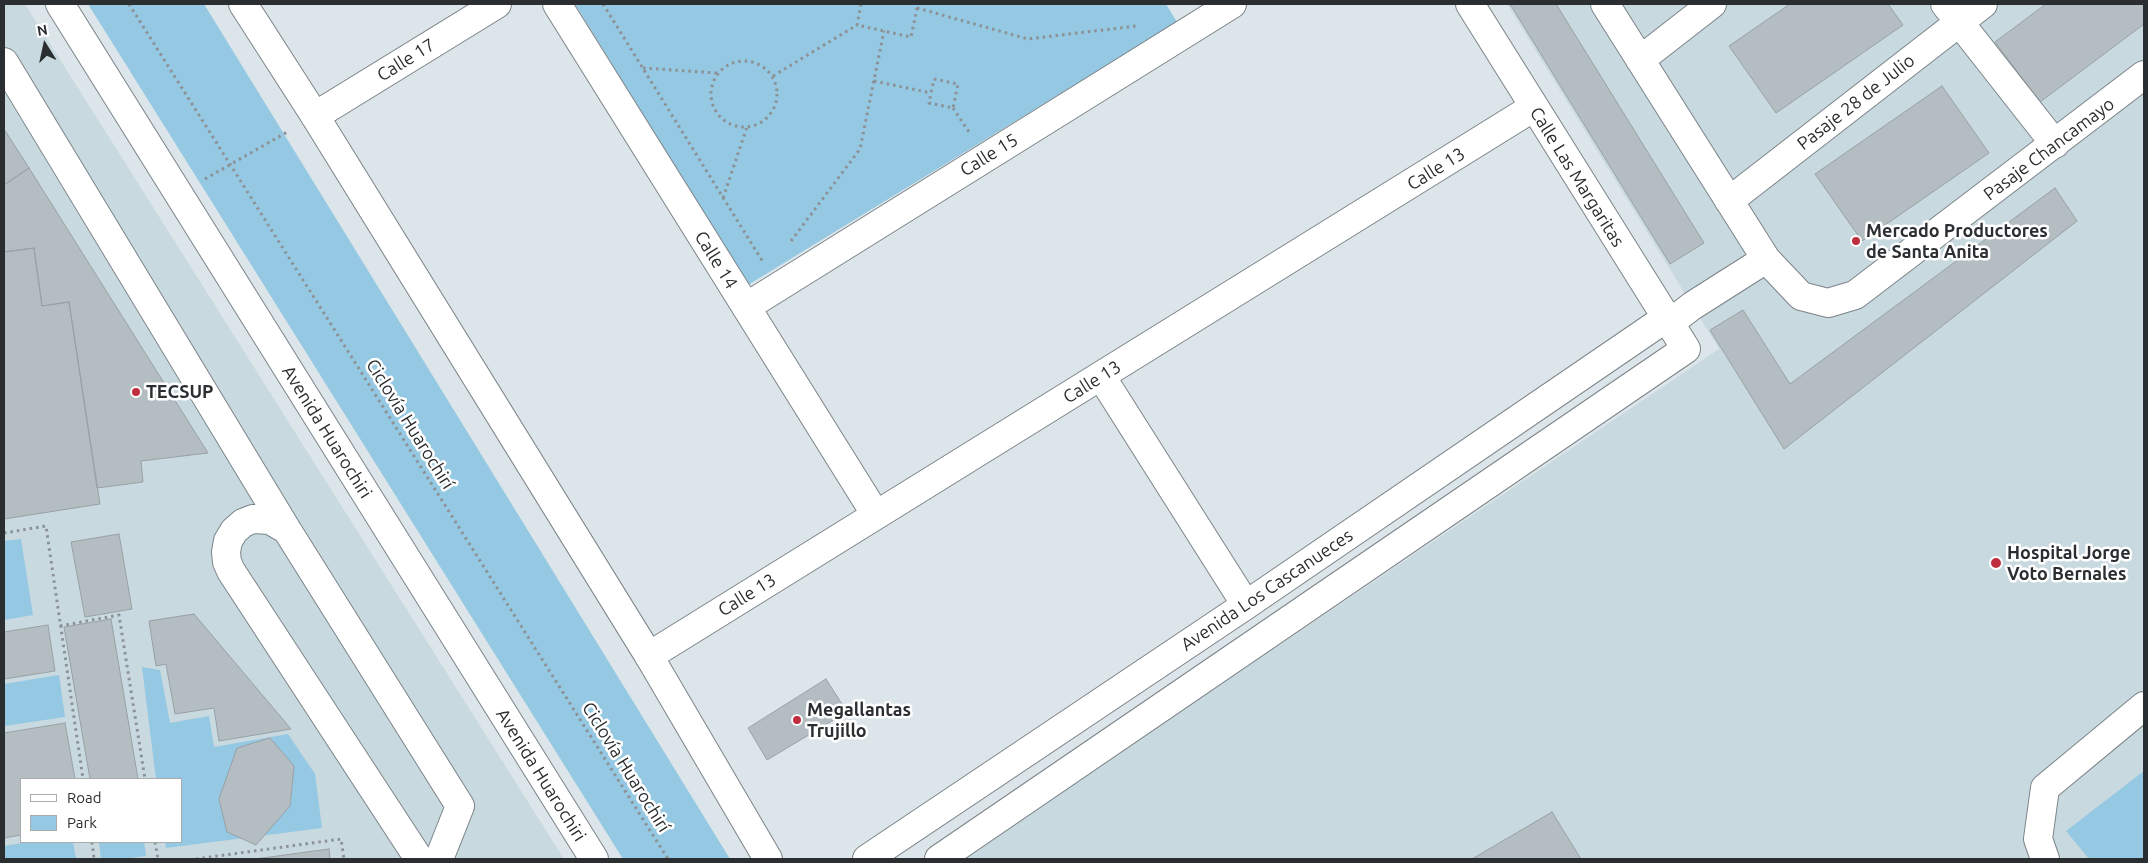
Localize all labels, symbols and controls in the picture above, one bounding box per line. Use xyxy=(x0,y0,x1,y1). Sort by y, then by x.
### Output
north arrow xyxy=(20,20,70,70)
text: N xyxy=(36,21,49,39)
street label: Calle 17 xyxy=(373,34,439,86)
street label: Pasaje 28 de Julio xyxy=(1793,49,1919,155)
street label: Pasaje Chancamayo xyxy=(1980,93,2118,205)
street label: Calle Las Margaritas xyxy=(1525,103,1629,251)
street label: Calle 15 xyxy=(956,129,1022,181)
street label: Calle 13 xyxy=(1403,143,1469,195)
place label: Mercado Productores de Santa Anita xyxy=(1866,220,2048,262)
street label: Calle 14 xyxy=(690,227,742,293)
marker: Mercado Productores de Santa Anita xyxy=(1850,235,1862,247)
street label: Ciclovía Huarochirí xyxy=(361,355,459,493)
street label: Calle 13 xyxy=(1059,356,1125,408)
street label: Avenida Huarochiri xyxy=(277,362,377,502)
place label: TECSUP xyxy=(146,381,213,403)
marker: TECSUP xyxy=(130,386,142,398)
street label: Avenida Los Cascanueces xyxy=(1177,524,1357,656)
place label: Hospital Jorge Voto Bernales xyxy=(2007,542,2131,584)
marker: Hospital Jorge Voto Bernales xyxy=(1989,556,2003,570)
street label: Calle 13 xyxy=(714,569,780,621)
street label: Ciclovía Huarochirí xyxy=(577,698,675,836)
place label: Megallantas Trujillo xyxy=(807,699,911,742)
street label: Avenida Huarochiri xyxy=(491,705,591,845)
marker: Megallantas Trujillo xyxy=(791,714,803,726)
legend xyxy=(20,778,182,843)
text: Road xyxy=(67,789,102,806)
text: Park xyxy=(67,814,97,831)

